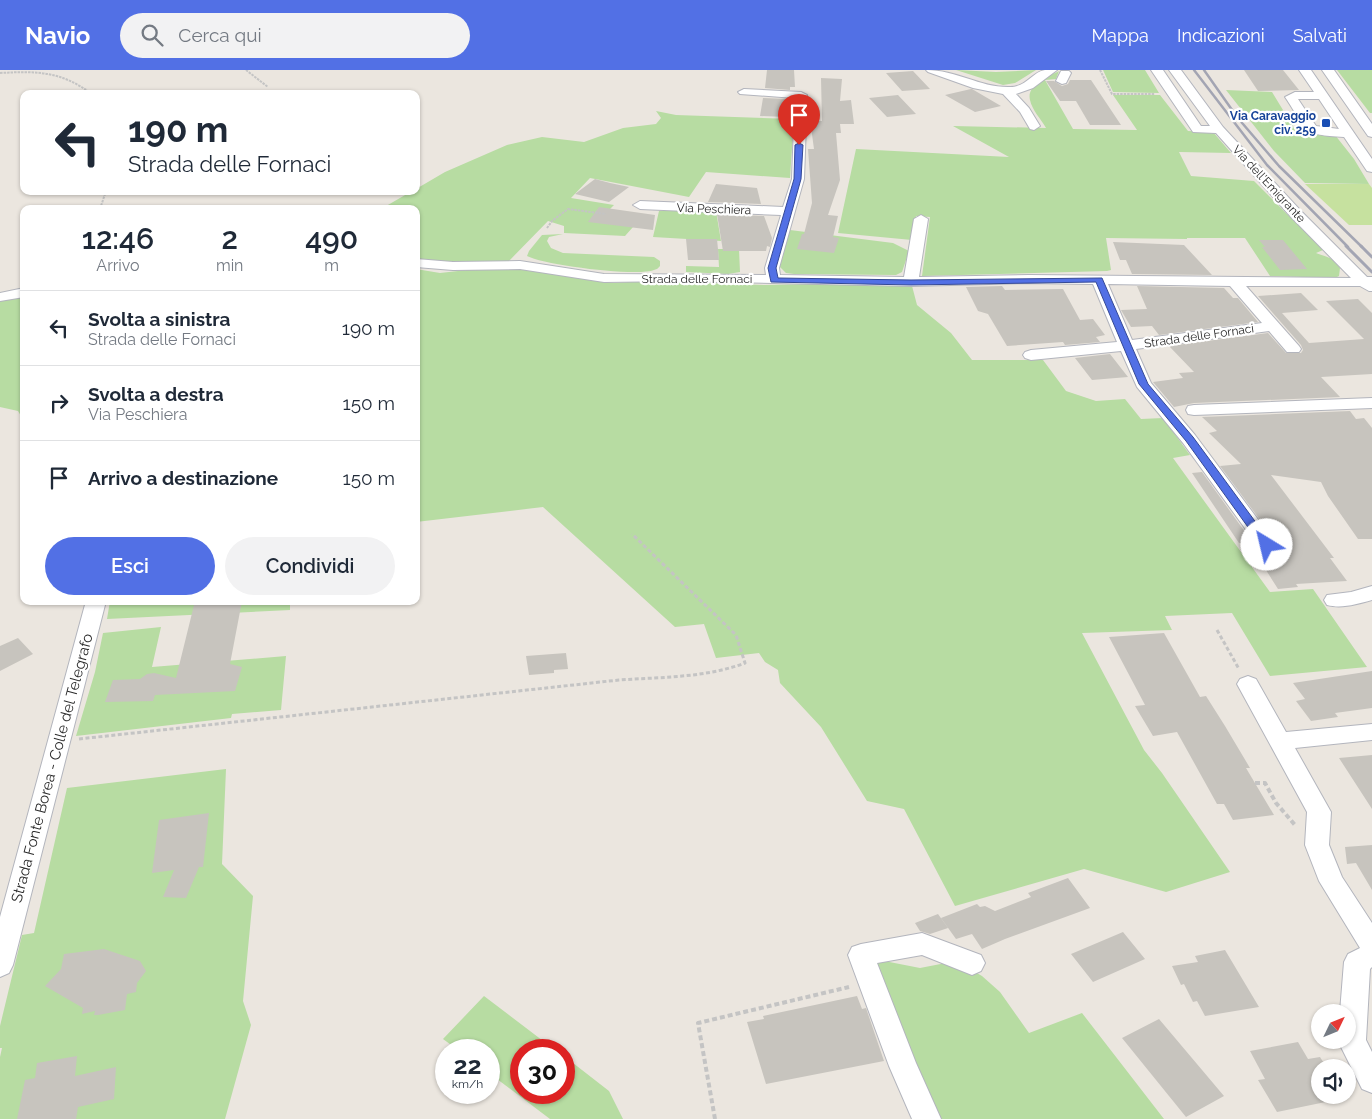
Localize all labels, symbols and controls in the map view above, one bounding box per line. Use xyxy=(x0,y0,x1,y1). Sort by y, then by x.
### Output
search box xyxy=(120,13,470,58)
text: Navio xyxy=(25,21,90,50)
icon: search xyxy=(138,21,166,49)
text: Cerca qui xyxy=(178,24,262,46)
text: Mappa xyxy=(1091,25,1149,46)
text: Indicazioni xyxy=(1177,25,1265,46)
text: Salvati xyxy=(1293,25,1347,46)
pin xyxy=(778,94,820,145)
icon: arrive xyxy=(785,101,813,129)
text: 190 m xyxy=(128,109,228,150)
place label: Via Caravaggio civ. 259 xyxy=(1230,109,1316,137)
icon: left xyxy=(45,110,110,175)
marker: Via Caravaggio civ. 259 xyxy=(1320,117,1332,129)
street label: Via dell'Emigrante xyxy=(1230,142,1308,226)
text: Strada delle Fornaci xyxy=(128,151,331,177)
street label: Via Peschiera xyxy=(677,201,751,217)
text: 12:46 xyxy=(82,221,154,256)
text: 2 xyxy=(221,221,238,256)
text: 490 xyxy=(305,221,358,256)
text: Arrivo xyxy=(96,256,140,275)
text: min xyxy=(216,256,243,275)
text: m xyxy=(324,256,339,275)
street label: Strada delle Fornaci xyxy=(642,272,752,286)
text: Svolta a sinistra xyxy=(88,308,230,330)
icon: left xyxy=(45,314,73,342)
text: 190 m xyxy=(342,317,395,339)
street label: Strada delle Fornaci xyxy=(1143,321,1255,351)
text: Strada delle Fornaci xyxy=(88,330,236,349)
text: Svolta a destra xyxy=(88,383,224,405)
icon: right xyxy=(45,389,73,417)
text: 150 m xyxy=(343,392,395,414)
text: Via Peschiera xyxy=(88,405,187,424)
icon: arrive xyxy=(45,464,73,492)
text: Arrivo a destinazione xyxy=(88,467,278,489)
text: 150 m xyxy=(343,467,395,489)
position arrow xyxy=(1240,518,1292,570)
button: Esci xyxy=(45,537,215,595)
button: Condividi xyxy=(225,537,395,595)
street label: Strada Fonte Borea - Colle del Telegrafo xyxy=(7,631,97,904)
north arrow xyxy=(1311,1004,1356,1049)
map controls xyxy=(1311,1004,1356,1104)
speed limit sign: 30 xyxy=(510,1039,575,1104)
text: 22 xyxy=(453,1050,482,1080)
button: sound xyxy=(1311,1059,1356,1104)
text: km/h xyxy=(452,1077,483,1091)

